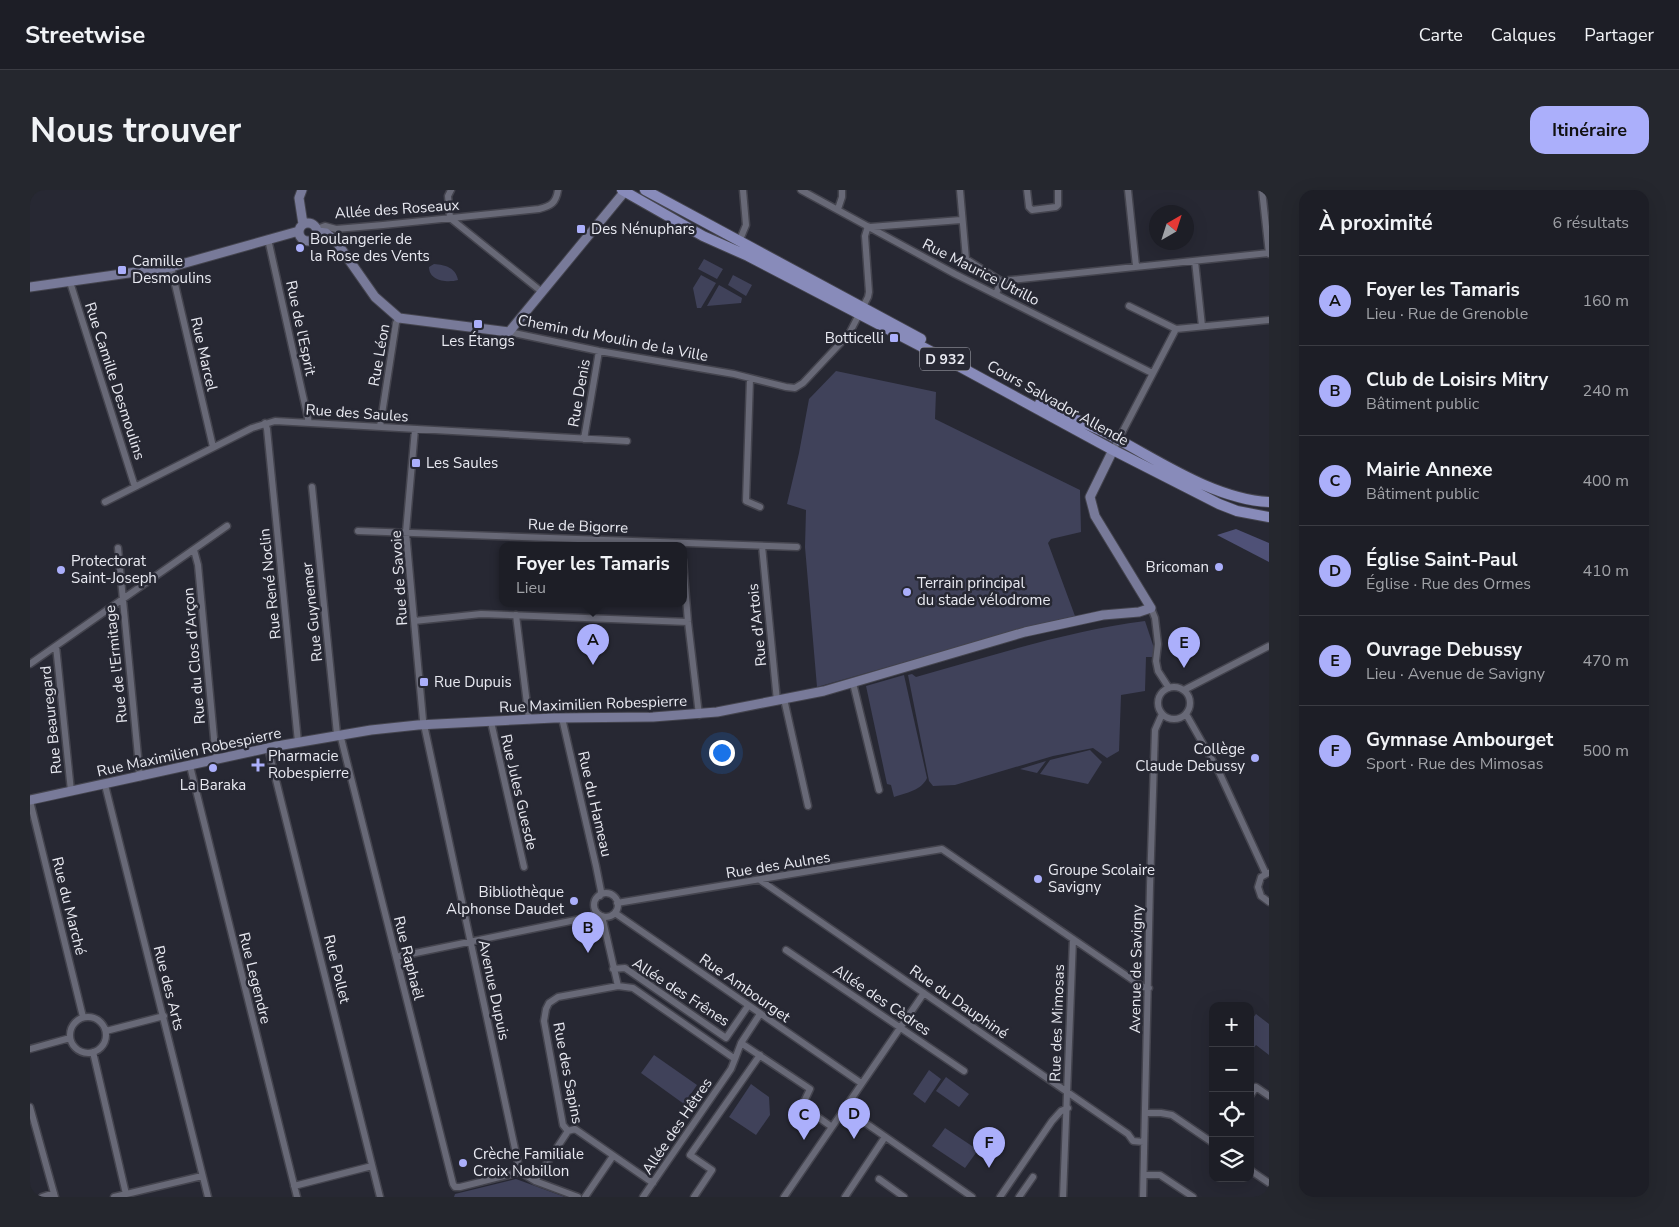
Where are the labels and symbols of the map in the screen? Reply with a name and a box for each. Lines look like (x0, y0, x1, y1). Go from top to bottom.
street label: Allée des Roseaux (334, 195, 460, 223)
north arrow (1149, 205, 1194, 250)
place label: Des Nénuphars (591, 219, 695, 239)
marker: Des Nénuphars (575, 223, 587, 235)
place label: Boulangerie de la Rose des Vents (310, 229, 430, 266)
street label: Rue Maurice Utrillo (919, 234, 1043, 310)
marker: Boulangerie de la Rose des Vents (294, 242, 306, 254)
place label: Camille Desmoulins (132, 251, 212, 288)
marker: Camille Desmoulins (116, 264, 128, 276)
street label: Rue de l'Esprit (281, 279, 321, 378)
street label: Rue Camille Desmoulins (80, 300, 150, 462)
street label: Chemin du Moulin de la Ville (516, 310, 710, 366)
street label: Rue Marcel (186, 315, 222, 394)
marker: Les Étangs (472, 318, 484, 330)
street label: Rue Léon (364, 322, 394, 388)
place label: Botticelli (825, 328, 884, 348)
place label: Les Étangs (441, 331, 515, 351)
marker: Botticelli (888, 332, 900, 344)
road number: D 932 (920, 347, 970, 370)
street label: Cours Salvador Allende (984, 356, 1132, 450)
street label: Rue Denis (563, 357, 595, 429)
street label: Rue des Saules (305, 399, 409, 427)
place label: Les Saules (426, 453, 498, 473)
marker: Les Saules (410, 457, 422, 469)
street label: Rue de Bigorre (528, 514, 628, 538)
street label: Rue René Noclin (254, 528, 286, 640)
street label: Rue de Savoie (386, 530, 412, 626)
place label: Protectorat Saint-Joseph (71, 551, 157, 588)
place label: Bricoman (1146, 557, 1209, 577)
street label: Rue Guynemer (297, 561, 327, 663)
marker: Bricoman (1213, 561, 1225, 573)
marker: Protectorat Saint-Joseph (55, 564, 67, 576)
place label: Terrain principal du stade vélodrome (917, 573, 1050, 610)
street label: Rue d'Artois (743, 583, 771, 667)
marker: Terrain principal du stade vélodrome (901, 586, 913, 598)
street label: Rue du Clos d'Arçon (178, 587, 210, 725)
street label: Rue de l'Ermitage (100, 604, 132, 724)
pin: A (577, 624, 609, 665)
pin: E (1168, 627, 1200, 668)
street label: Rue Beauregard (35, 665, 67, 775)
place label: Rue Dupuis (434, 672, 512, 692)
marker: Rue Dupuis (418, 676, 430, 688)
street label: Rue Maximilien Robespierre (499, 691, 687, 717)
street label: Rue Maximilien Robespierre (95, 723, 283, 781)
street label: Rue Jules Guesde (496, 732, 542, 852)
place label: Collège Claude Debussy (1135, 739, 1245, 776)
your location (709, 740, 735, 766)
place label: Pharmacie Robespierre (268, 746, 349, 783)
street label: Rue du Hameau (573, 749, 617, 859)
marker: Collège Claude Debussy (1249, 752, 1261, 764)
marker: Pharmacie Robespierre (252, 759, 264, 771)
marker: La Baraka (207, 762, 219, 774)
place label: La Baraka (180, 775, 246, 795)
street label: Rue des Aulnes (724, 847, 832, 883)
street label: Rue du Marché (47, 855, 91, 957)
place label: Groupe Scolaire Savigny (1048, 860, 1155, 897)
marker: Groupe Scolaire Savigny (1032, 873, 1044, 885)
place label: Bibliothèque Alphonse Daudet (446, 882, 565, 919)
marker: Bibliothèque Alphonse Daudet (568, 895, 580, 907)
street label: Avenue de Savigny (1125, 904, 1147, 1034)
pin: B (572, 912, 604, 953)
street label: Rue Raphaël (389, 914, 429, 1003)
street label: Rue Legendre (234, 930, 276, 1026)
street label: Rue Pollet (319, 933, 355, 1006)
street label: Avenue Dupuis (474, 938, 514, 1042)
street label: Rue des Arts (149, 943, 189, 1033)
street label: Rue Ambourget (695, 949, 795, 1027)
street label: Allée des Frênes (628, 953, 734, 1031)
street label: Allée des Cèdres (829, 960, 935, 1040)
street label: Rue du Dauphiné (906, 961, 1012, 1043)
street label: Rue des Mimosas (1045, 964, 1069, 1082)
street label: Rue des Sapins (548, 1020, 588, 1126)
street label: Allée des Hêtres (637, 1074, 717, 1178)
pin: D (838, 1098, 870, 1139)
pin: C (788, 1099, 820, 1140)
pin: F (973, 1127, 1005, 1168)
place label: Crèche Familiale Croix Nobillon (473, 1144, 584, 1181)
marker: Crèche Familiale Croix Nobillon (457, 1157, 469, 1169)

